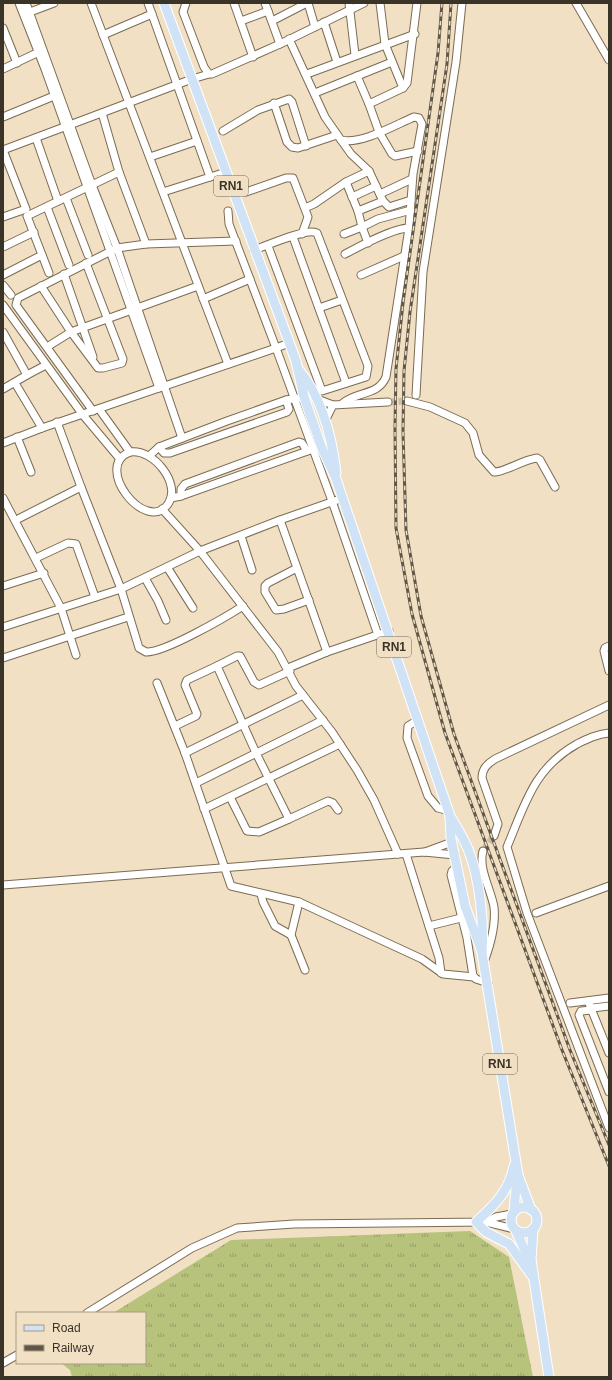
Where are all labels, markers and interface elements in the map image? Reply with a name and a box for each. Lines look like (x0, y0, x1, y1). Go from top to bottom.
road number: RN1 (214, 176, 248, 196)
road number: RN1 (377, 637, 411, 657)
road number: RN1 (483, 1054, 517, 1074)
legend (16, 1312, 146, 1364)
text: Road (52, 1321, 81, 1335)
text: Railway (52, 1341, 94, 1355)

